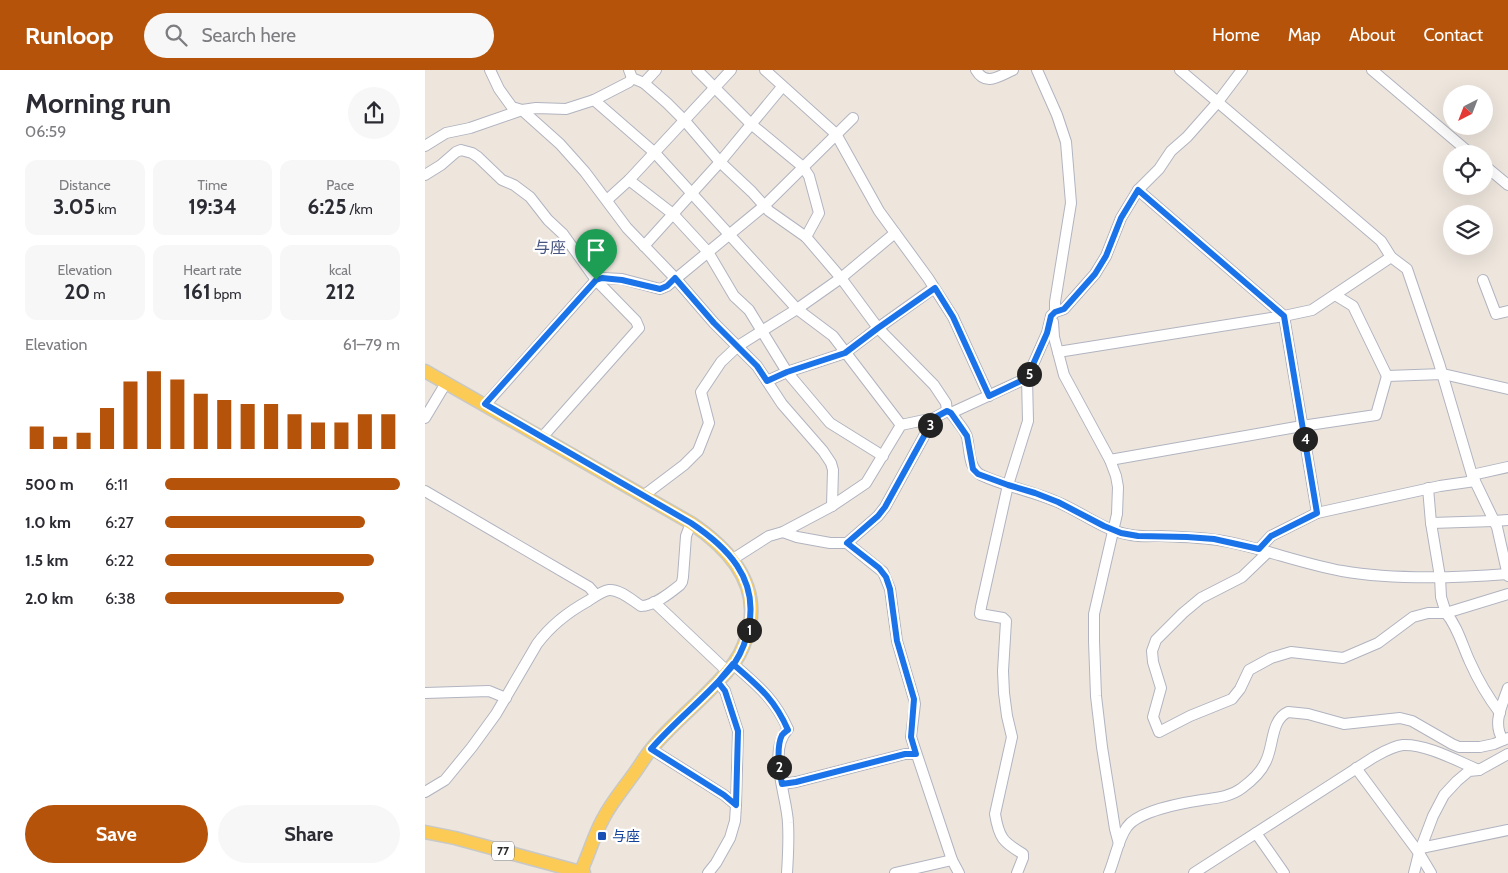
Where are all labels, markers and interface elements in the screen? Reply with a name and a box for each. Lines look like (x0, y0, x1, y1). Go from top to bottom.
search box (144, 13, 494, 58)
text: Runloop (25, 21, 114, 50)
icon: search (162, 21, 190, 49)
text: Search here (202, 24, 296, 47)
text: Home (1212, 24, 1260, 46)
text: Map (1288, 24, 1321, 46)
text: About (1349, 24, 1395, 46)
text: Contact (1423, 24, 1483, 46)
north arrow (1443, 85, 1493, 135)
map controls (1443, 85, 1493, 255)
text: Morning run (25, 86, 171, 120)
button: share (348, 87, 400, 139)
text: 06:59 (25, 122, 66, 141)
button: locate (1443, 145, 1493, 195)
text: Distance (59, 176, 111, 194)
text: Time (198, 176, 227, 194)
text: Pace (326, 176, 354, 194)
text: 3.05 (53, 194, 95, 219)
text: 19:34 (188, 194, 237, 219)
text: 6:25 (308, 194, 346, 219)
text: km (95, 200, 117, 218)
text: /km (346, 200, 373, 218)
button: layers (1443, 205, 1493, 255)
pin (575, 229, 617, 280)
icon: arrive (582, 236, 610, 264)
district label: 与座 (534, 238, 566, 257)
text: Elevation (57, 261, 112, 279)
text: Heart rate (183, 261, 242, 279)
text: kcal (329, 261, 351, 279)
text: 20 (64, 279, 90, 304)
text: 161 (183, 279, 211, 304)
text: 212 (325, 279, 355, 304)
text: m (90, 285, 106, 303)
text: bpm (211, 285, 242, 303)
text: Elevation (25, 335, 88, 354)
text: 61–79 m (343, 335, 400, 354)
pin: 5 (1017, 362, 1041, 386)
text: 5 (1026, 365, 1033, 383)
pin: 3 (917, 412, 943, 438)
text: 3 (927, 416, 934, 434)
pin: 4 (1293, 426, 1317, 452)
text: 4 (1301, 430, 1310, 448)
text: 500 m (25, 475, 74, 494)
text: 6:11 (105, 475, 128, 494)
text: 1.0 km (25, 513, 71, 532)
text: 6:27 (105, 513, 134, 532)
text: 1.5 km (25, 551, 68, 570)
text: 6:22 (105, 551, 134, 570)
text: 2.0 km (25, 589, 73, 608)
text: 6:38 (105, 589, 136, 608)
pin: 1 (737, 618, 761, 642)
text: 1 (747, 621, 752, 639)
pin: 2 (767, 754, 791, 780)
text: 2 (776, 758, 783, 776)
button: Save (25, 805, 208, 863)
button: Share (218, 805, 400, 863)
place label: 与座 (612, 827, 640, 845)
marker: 与座 (596, 830, 608, 842)
road number: 77 (492, 841, 514, 860)

